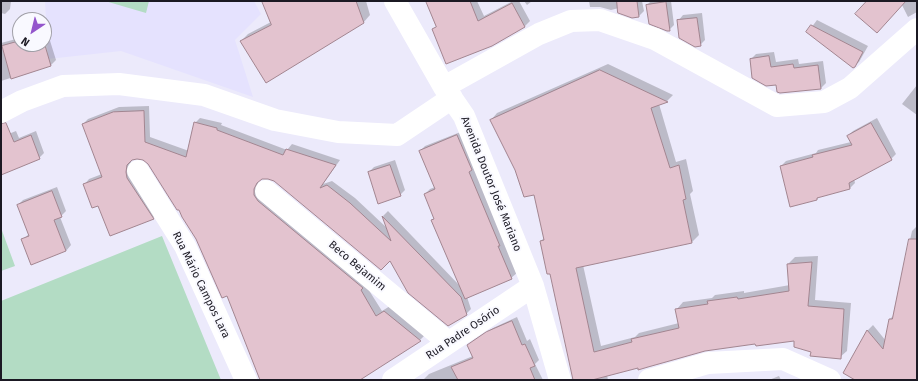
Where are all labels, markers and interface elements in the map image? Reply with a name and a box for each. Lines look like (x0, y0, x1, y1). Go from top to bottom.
north arrow (12, 12, 52, 52)
text: N (19, 34, 32, 49)
street label: Avenida Doutor José Mariano (458, 115, 524, 253)
street label: Rua Mário Campos Lara (169, 230, 233, 340)
street label: Beco Bejamim (326, 238, 388, 294)
street label: Rua Padre Osório (424, 303, 502, 363)

